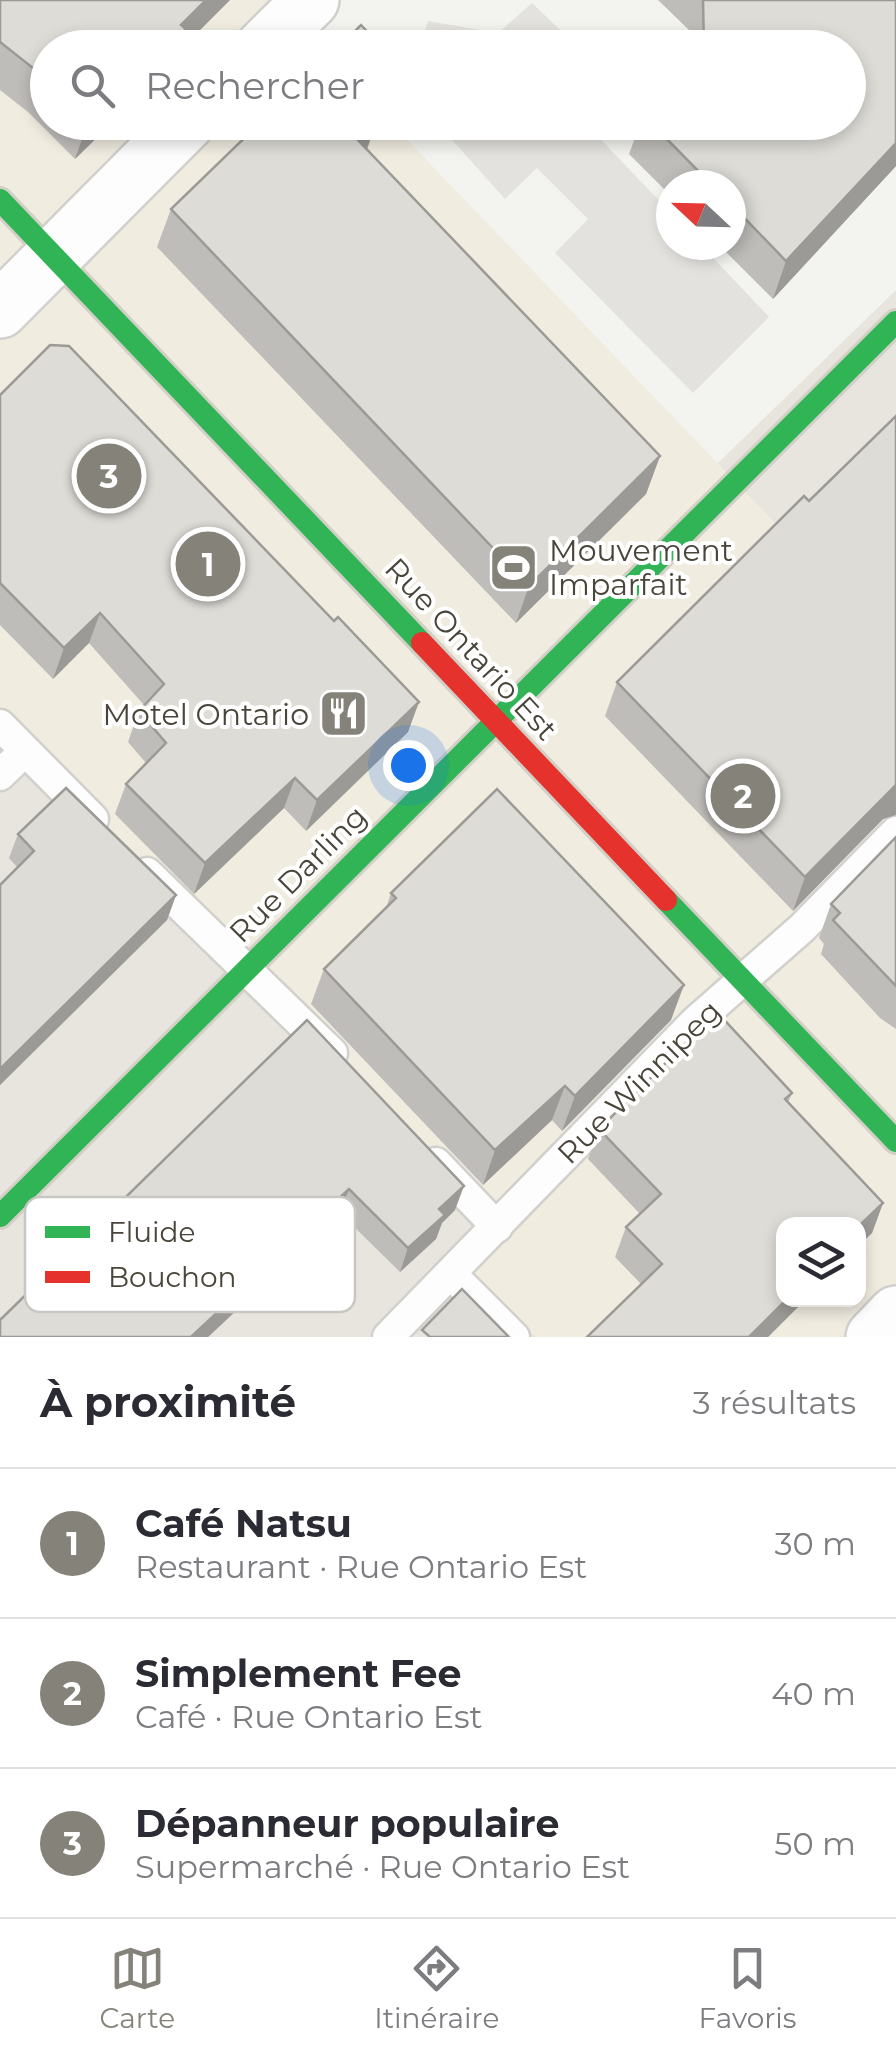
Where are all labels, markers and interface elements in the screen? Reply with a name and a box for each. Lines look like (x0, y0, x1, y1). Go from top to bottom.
search box (30, 30, 866, 140)
icon: search (65, 58, 120, 113)
text: Rechercher (145, 62, 365, 109)
north arrow (656, 170, 746, 260)
pin: 3 (76, 438, 142, 514)
pin: 1 (176, 526, 240, 602)
place label: Mouvement Imparfait (549, 532, 733, 603)
sports icon: Mouvement Imparfait (488, 541, 540, 593)
street label: Rue Ontario Est (377, 550, 565, 748)
restaurant icon: Motel Ontario (318, 688, 370, 740)
place label: Motel Ontario (102, 696, 309, 733)
your location (383, 740, 434, 791)
pin: 2 (710, 758, 776, 834)
street label: Rue Darling (222, 798, 374, 950)
street label: Rue Winnipeg (549, 992, 729, 1172)
legend (25, 1197, 355, 1312)
text: Fluide (108, 1215, 196, 1249)
map controls (776, 1217, 866, 1307)
button: layers (776, 1217, 866, 1307)
text: Bouchon (108, 1260, 236, 1294)
text: À proximité (40, 1376, 296, 1428)
text: 3 résultats (693, 1383, 856, 1422)
text: Café Natsu (135, 1500, 352, 1547)
text: 1 (66, 1524, 79, 1563)
text: 30 m (774, 1524, 856, 1563)
text: Restaurant · Rue Ontario Est (135, 1547, 587, 1586)
text: Simplement Fee (135, 1650, 461, 1697)
text: 2 (63, 1674, 82, 1713)
text: 40 m (771, 1674, 856, 1713)
text: Café · Rue Ontario Est (135, 1697, 483, 1736)
text: Dépanneur populaire (135, 1800, 559, 1847)
text: 3 (63, 1824, 82, 1863)
text: 50 m (774, 1824, 856, 1863)
text: Supermarché · Rue Ontario Est (135, 1847, 630, 1886)
tab: Carte (100, 1941, 175, 2035)
tab: Itinéraire (374, 1941, 499, 2035)
tab: Favoris (699, 1941, 796, 2035)

